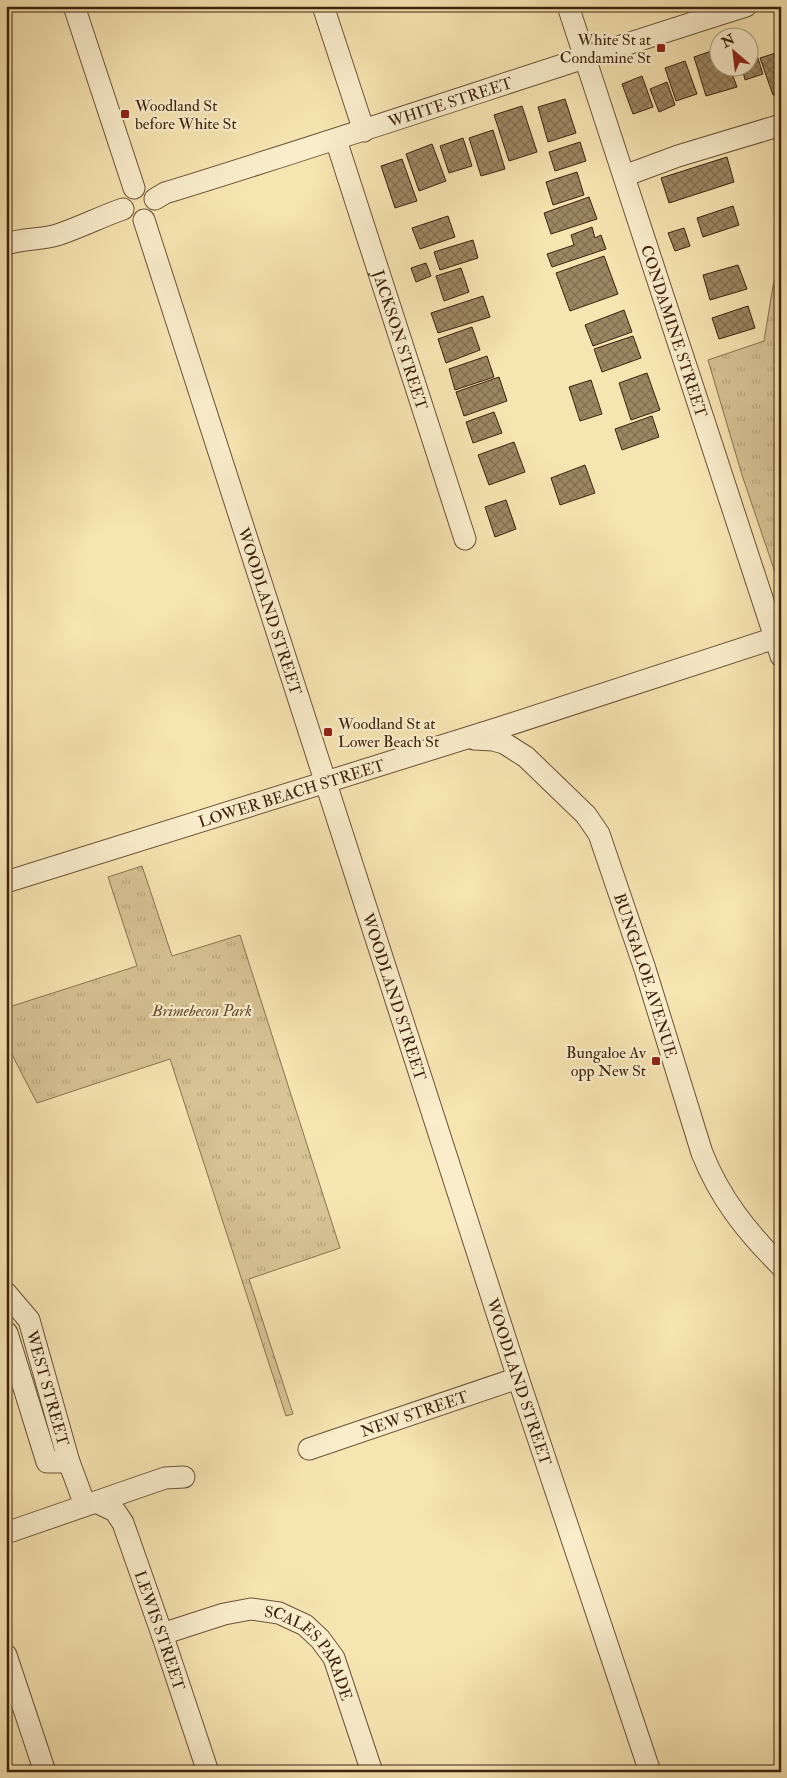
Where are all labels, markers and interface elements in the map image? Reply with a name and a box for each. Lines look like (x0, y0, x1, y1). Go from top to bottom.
north arrow (710, 28, 760, 78)
place label: White St at Condamine St (560, 30, 651, 68)
text: N (718, 30, 738, 52)
marker: White St at Condamine St (655, 42, 667, 54)
street label: WHITE STREET (385, 73, 515, 133)
place label: Woodland St before White St (134, 96, 237, 134)
marker: Woodland St before White St (119, 108, 131, 120)
street label: CONDAMINE STREET (636, 243, 711, 420)
street label: JACKSON STREET (366, 267, 432, 413)
street label: WOODLAND STREET (233, 524, 306, 698)
place label: Woodland St at Lower Beach St (337, 714, 439, 752)
marker: Woodland St at Lower Beach St (322, 726, 334, 738)
street label: LOWER BEACH STREET (196, 755, 387, 832)
street label: BUNGALOE AVENUE (609, 891, 681, 1061)
street label: WOODLAND STREET (357, 910, 430, 1083)
park label: Brimebecon Park (151, 1001, 252, 1021)
place label: Bungaloe Av opp New St (566, 1043, 647, 1082)
marker: Bungaloe Av opp New St (650, 1055, 662, 1067)
street label: WOODLAND STREET (482, 1295, 556, 1468)
street label: WEST STREET (21, 1327, 73, 1448)
street label: NEW STREET (358, 1387, 471, 1442)
street label: LEWIS STREET (129, 1568, 189, 1693)
street label: SCALES PARADE (263, 1602, 356, 1703)

